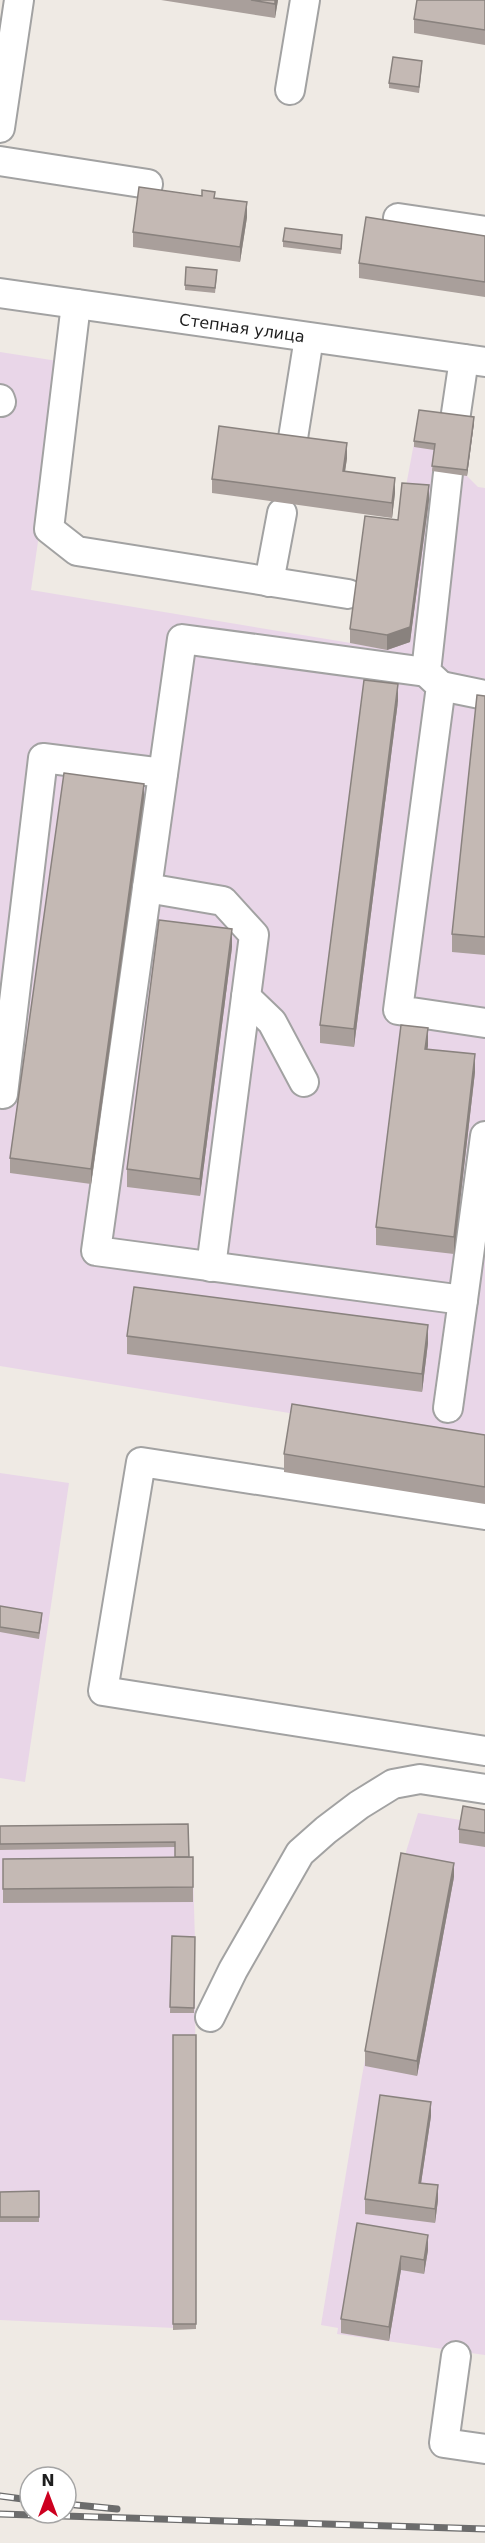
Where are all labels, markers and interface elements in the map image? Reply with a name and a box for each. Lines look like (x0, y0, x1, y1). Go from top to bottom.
street label: Степная улица (178, 310, 306, 346)
north arrow (18, 2465, 78, 2525)
text: N (41, 2471, 55, 2490)

